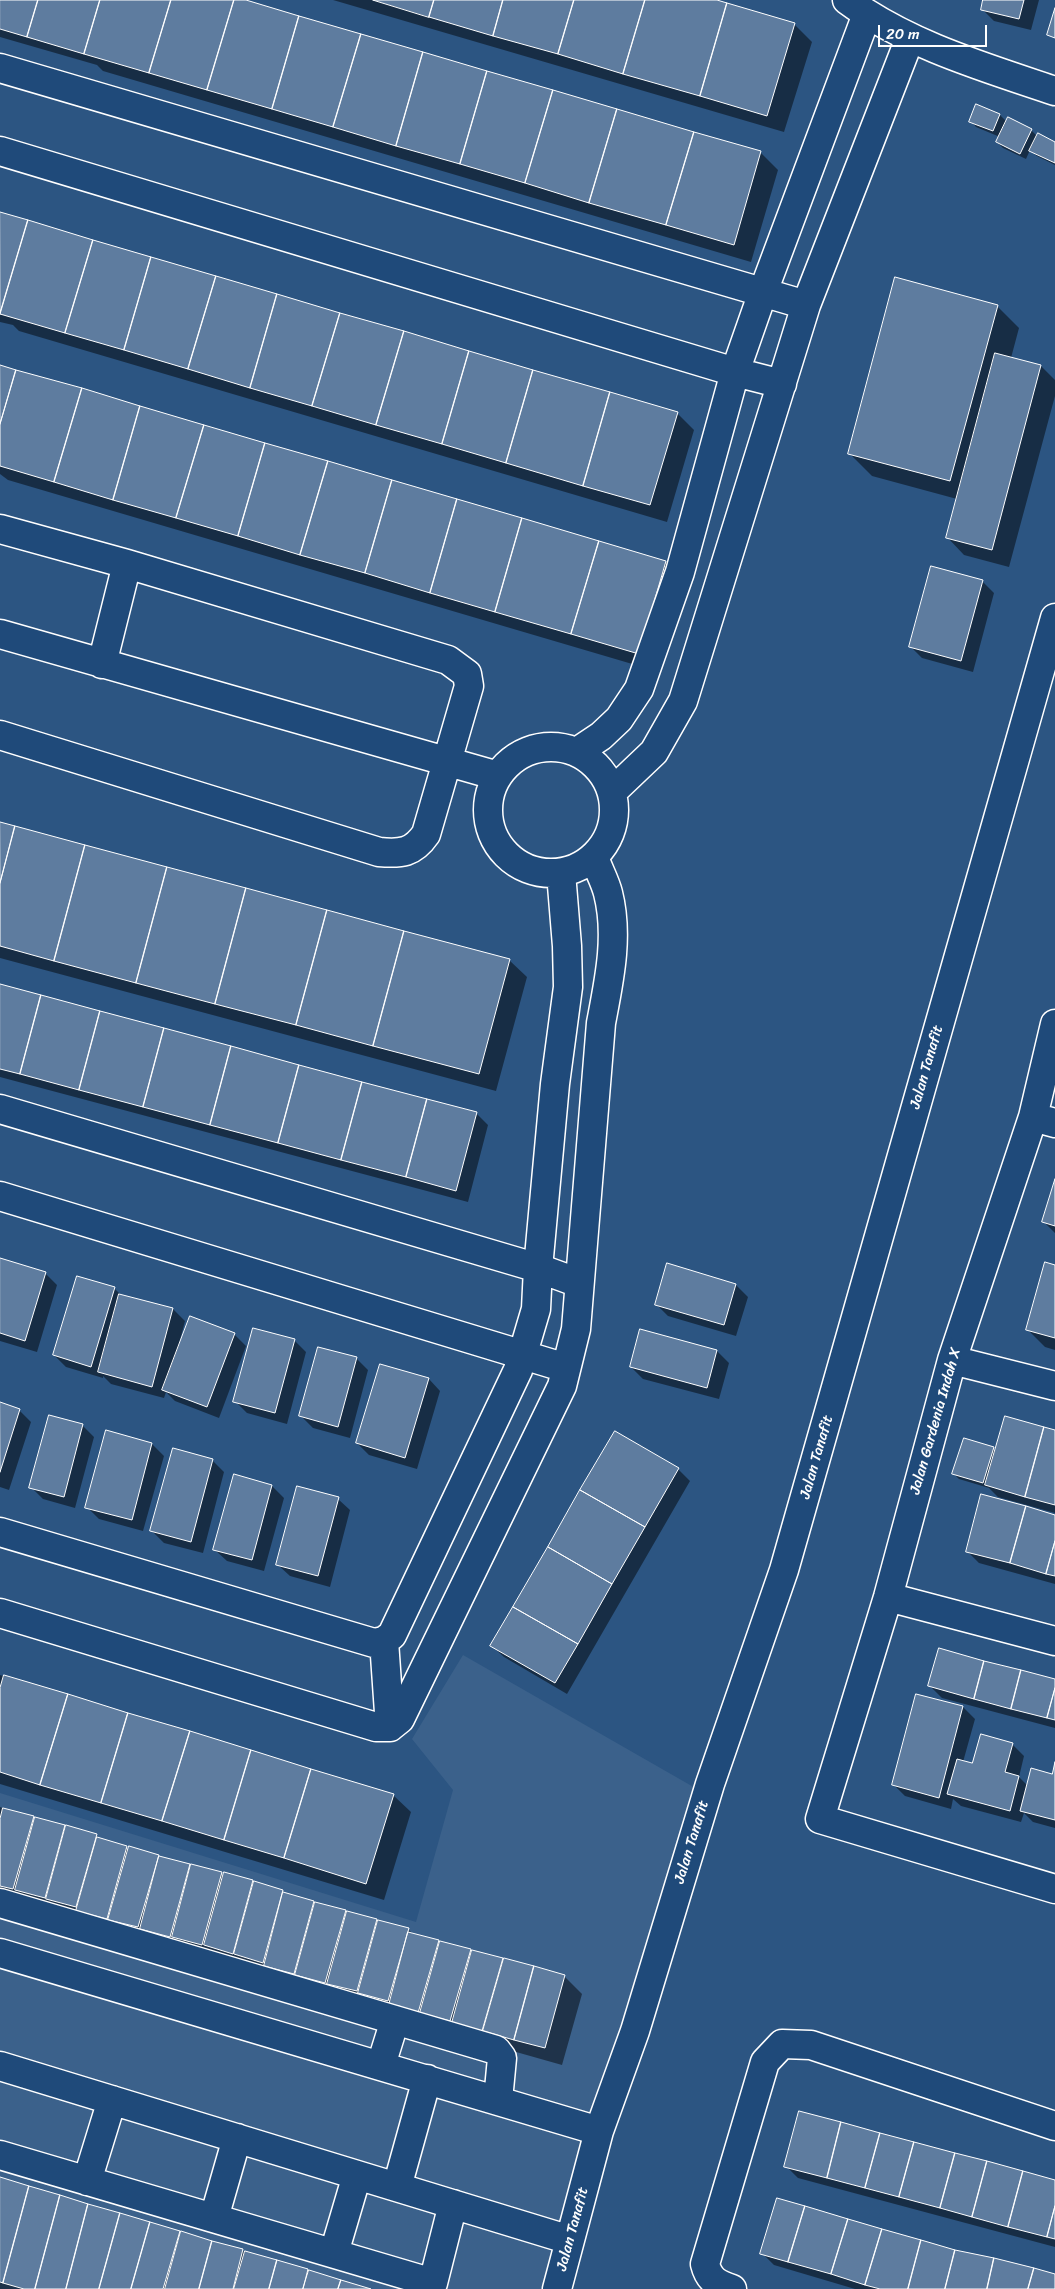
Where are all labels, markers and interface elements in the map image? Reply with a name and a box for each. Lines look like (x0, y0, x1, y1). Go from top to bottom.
scale bar (880, 15, 989, 47)
text: 20 m (886, 21, 920, 47)
street label: Jalan Tanafit (906, 1023, 948, 1111)
street label: Jalan Gardenia Indah X (906, 1346, 966, 1496)
street label: Jalan Tanafit (796, 1413, 838, 1501)
street label: Jalan Tanafit (671, 1798, 713, 1886)
street label: Jalan Tanafit (553, 2185, 593, 2273)

